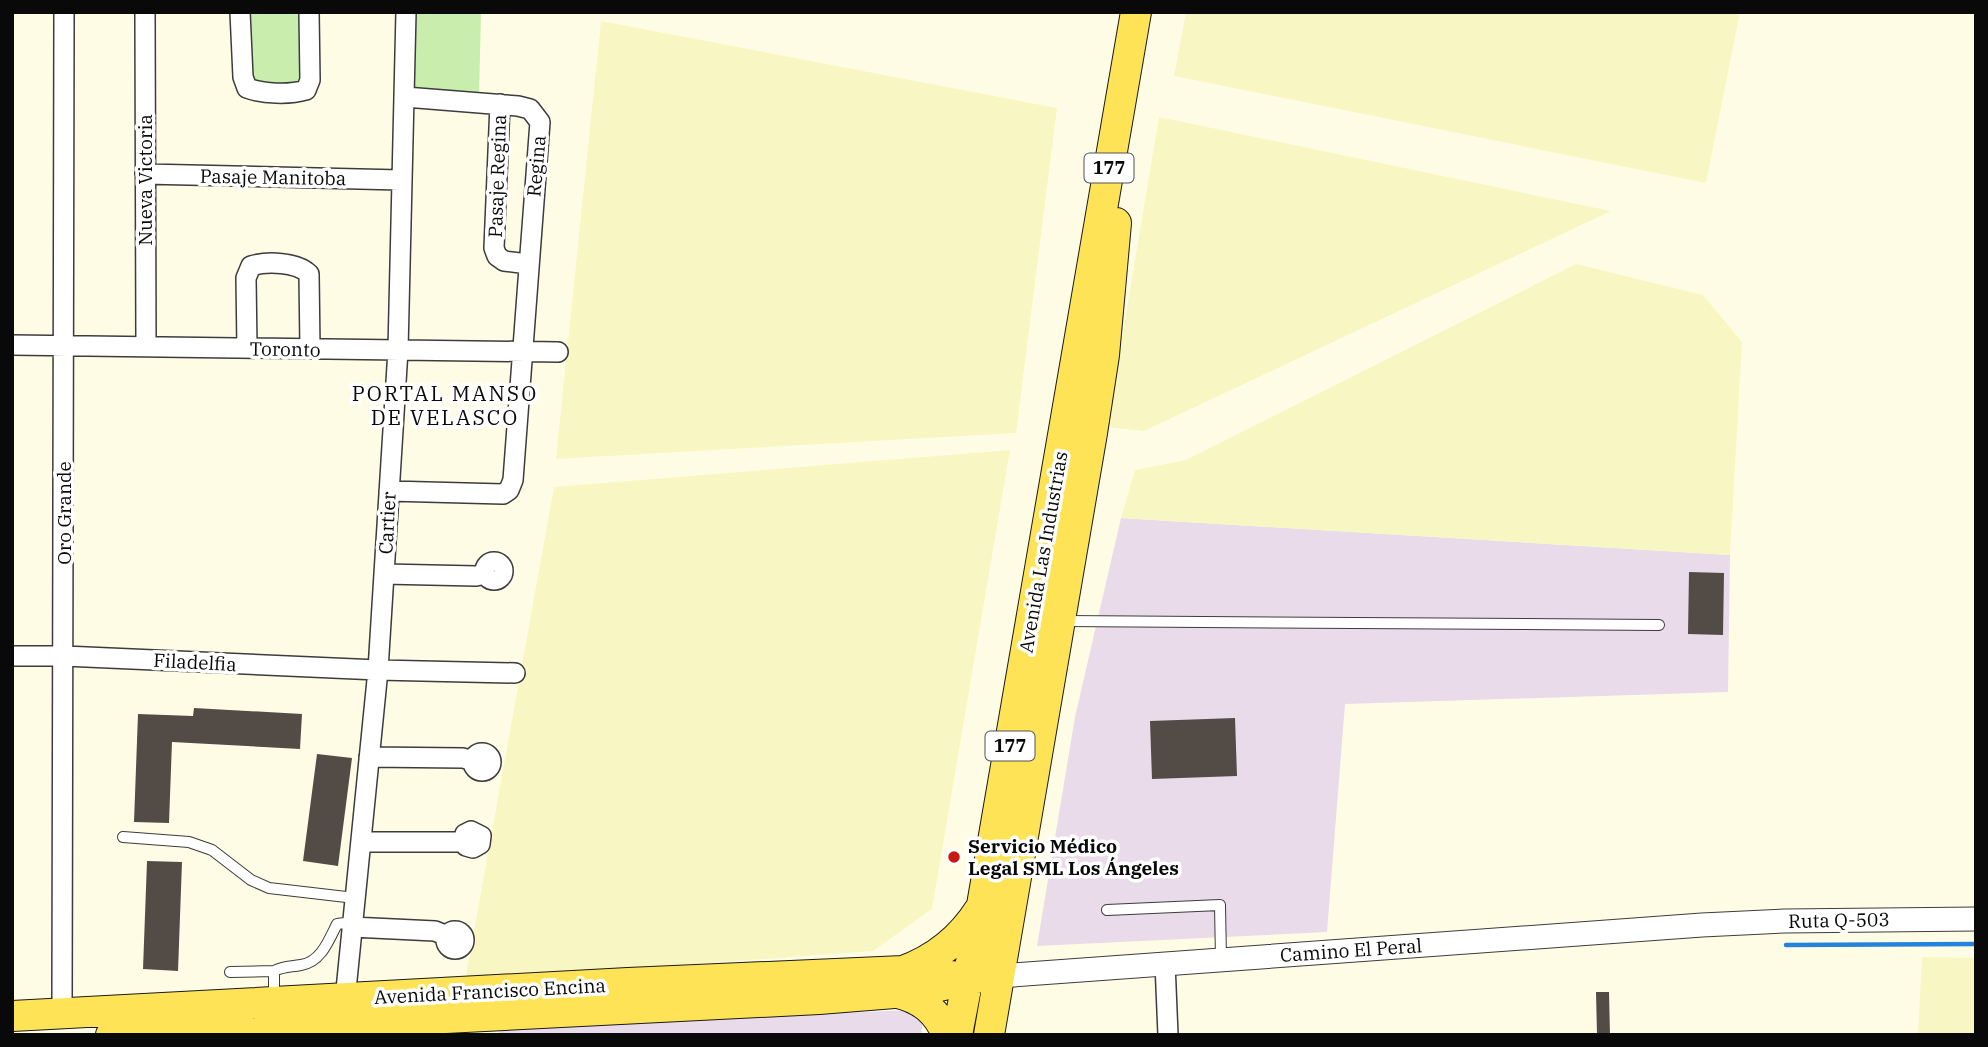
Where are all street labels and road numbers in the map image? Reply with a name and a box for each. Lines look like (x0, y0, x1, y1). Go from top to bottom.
street label: Nueva Victoria (133, 114, 157, 246)
street label: Pasaje Regina (483, 114, 511, 238)
street label: Regina (521, 134, 551, 198)
road number: 177 (1084, 154, 1134, 182)
street label: Pasaje Manitoba (200, 164, 346, 190)
street label: Toronto (249, 336, 321, 362)
street label: Avenida Las Industrias (1013, 449, 1073, 655)
street label: Oro Grande (52, 461, 76, 565)
street label: Cartier (373, 491, 401, 555)
street label: Filadelfia (153, 648, 237, 676)
road number: 177 (986, 732, 1034, 760)
street label: Ruta Q-503 (1788, 907, 1890, 933)
street label: Camino El Peral (1279, 933, 1423, 967)
street label: Avenida Francisco Encina (374, 973, 606, 1009)

